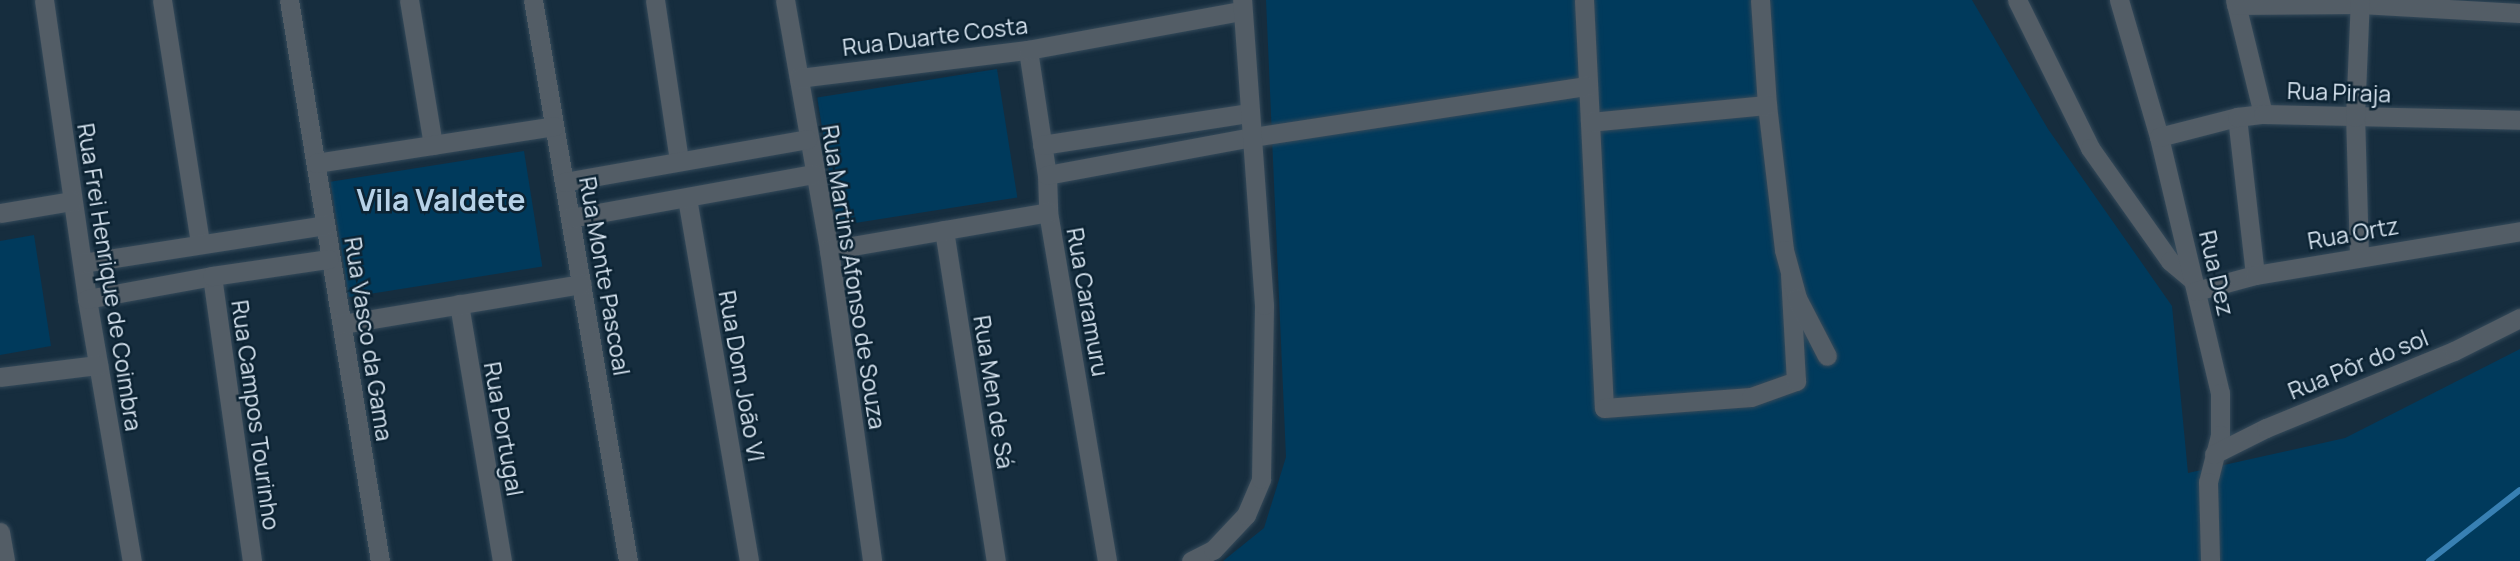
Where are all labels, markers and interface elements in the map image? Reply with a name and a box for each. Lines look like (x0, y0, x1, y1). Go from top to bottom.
street label: Rua Duarte Costa (841, 11, 1029, 61)
street label: Rua Piraja (2287, 76, 2391, 108)
street label: Rua Frei Henrique de Coimbra (72, 121, 148, 433)
street label: Rua Martins Afonso de Souza (816, 123, 892, 431)
street label: Rua Monte Pascoal (574, 174, 636, 378)
district label: Vila Valdete (356, 182, 526, 218)
street label: Rua Ortz (2305, 211, 2401, 255)
street label: Rua Caramuru (1061, 225, 1115, 379)
street label: Rua Dez (2194, 228, 2240, 318)
street label: Rua Vasco da Gama (339, 235, 399, 443)
street label: Rua Dom João VI (713, 288, 771, 464)
street label: Rua Campos Tourinho (226, 298, 286, 532)
street label: Rua Men de Sá (968, 313, 1020, 471)
street label: Rua Pôr do sol (2284, 323, 2432, 405)
street label: Rua Portugal (479, 360, 529, 498)

